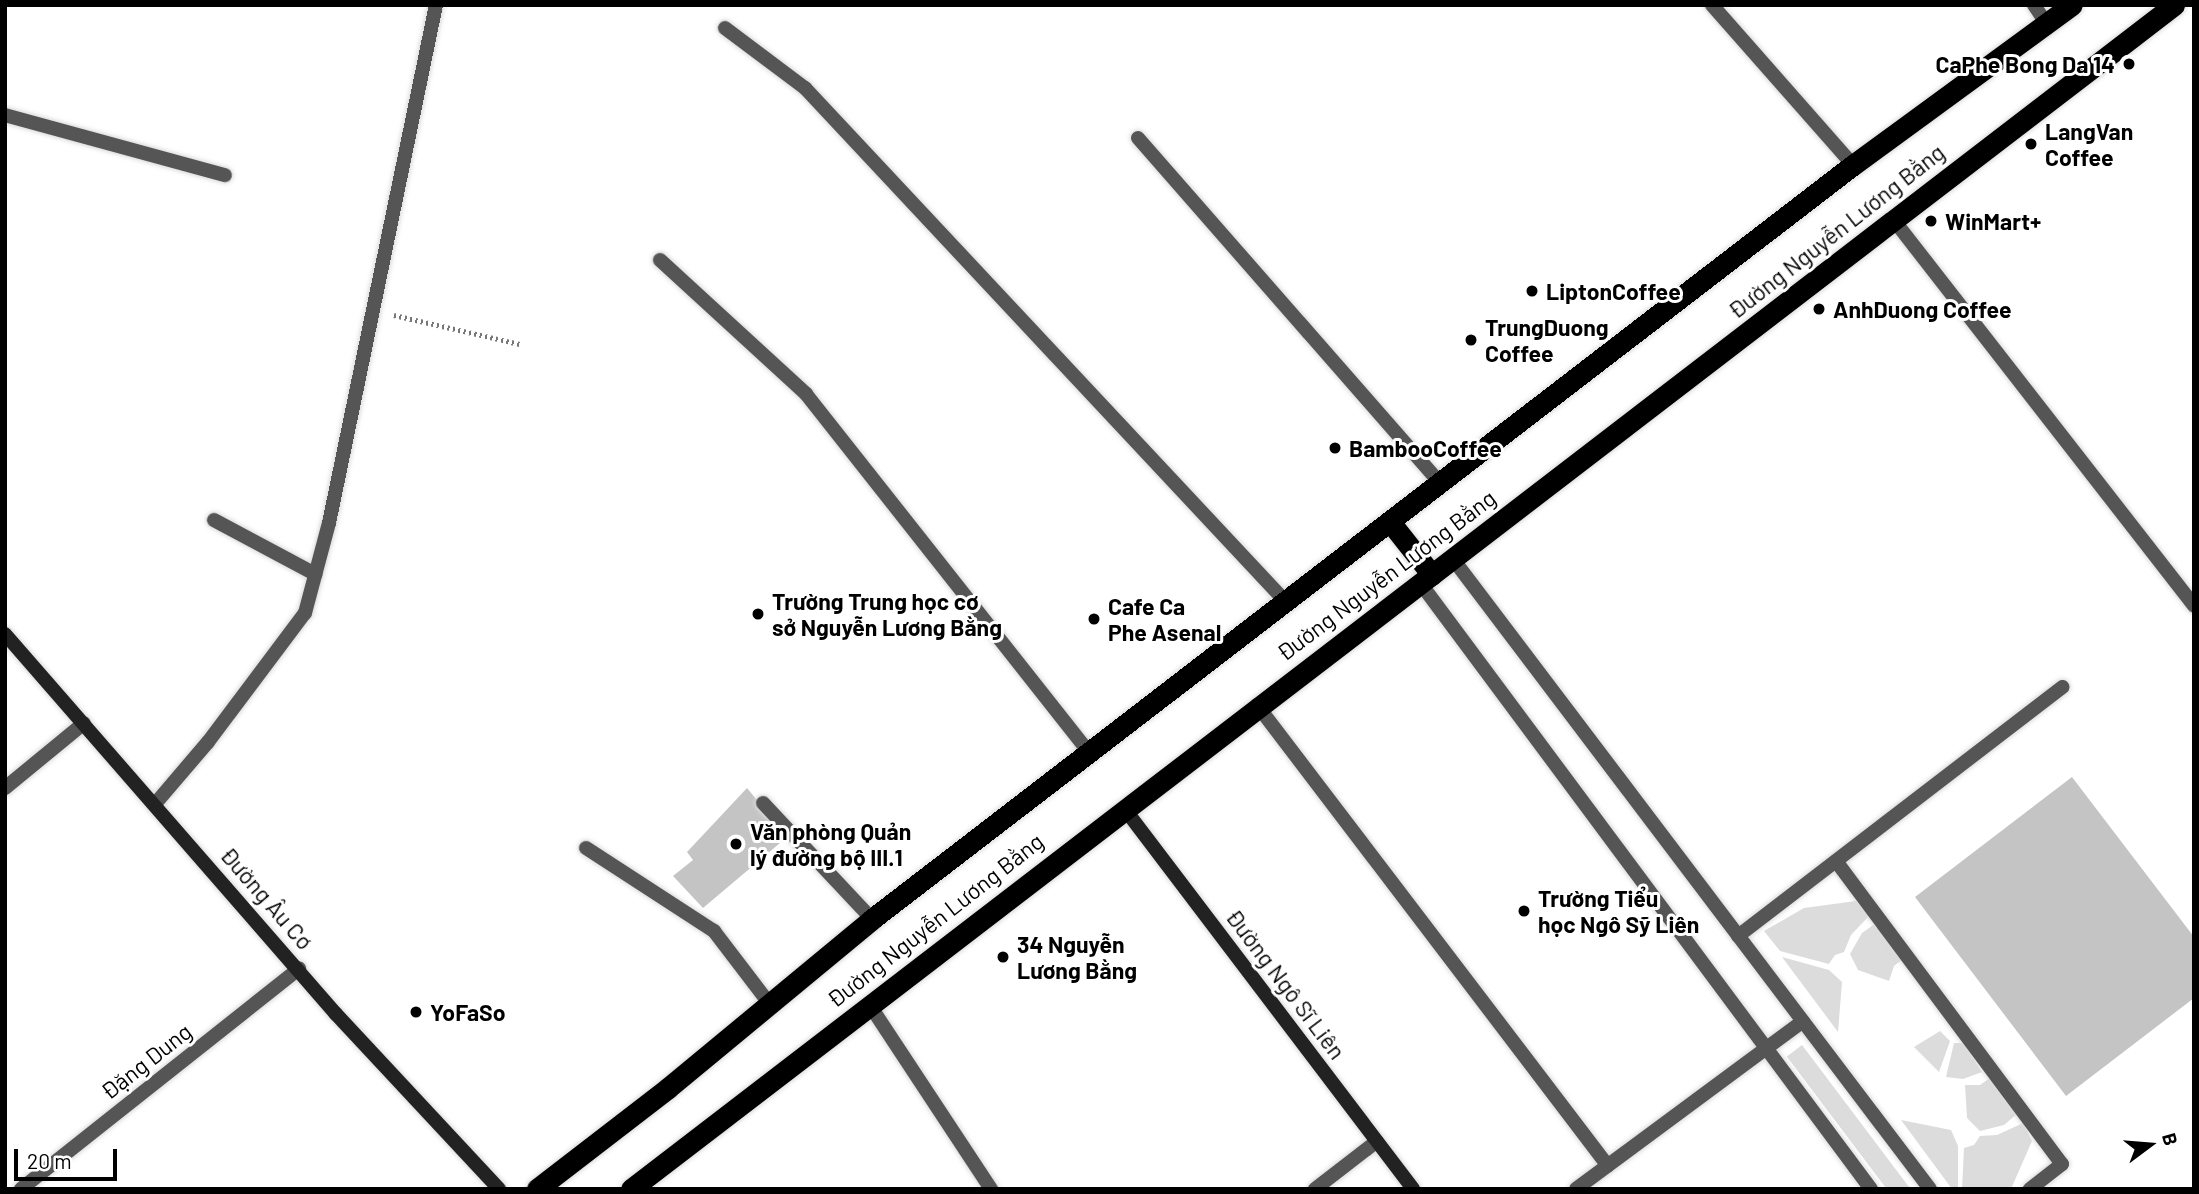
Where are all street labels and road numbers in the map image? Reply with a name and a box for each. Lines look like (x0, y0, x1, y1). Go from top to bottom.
street label: Đường Nguyễn Lương Bằng (1722, 138, 1950, 324)
street label: Đường Nguyễn Lương Bằng (1271, 484, 1501, 666)
street label: Đường Nguyễn Lương Bằng (821, 827, 1049, 1013)
street label: Đường Âu Cơ (215, 841, 319, 955)
street label: Đường Ngô Sĩ Liên (1221, 904, 1351, 1064)
street label: Đặng Dung (95, 1017, 197, 1105)

